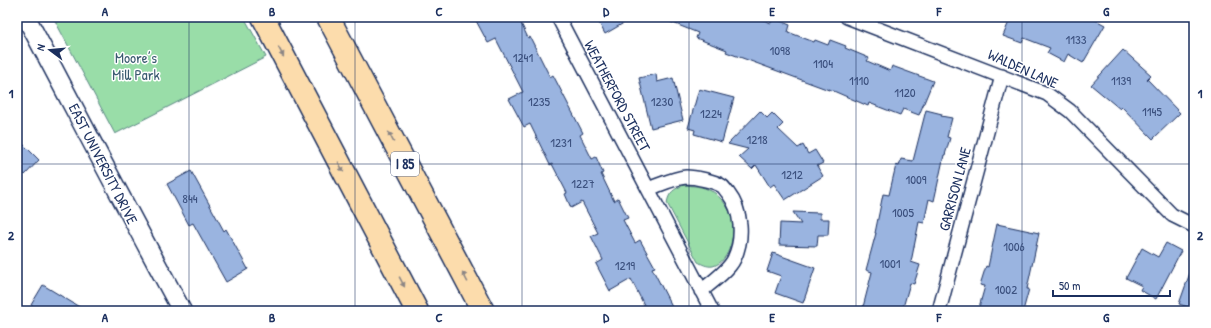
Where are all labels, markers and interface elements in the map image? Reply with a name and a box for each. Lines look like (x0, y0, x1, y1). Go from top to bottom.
text: A (102, 2, 109, 20)
text: B (269, 2, 276, 20)
text: C (435, 2, 443, 20)
text: D (603, 2, 610, 20)
text: E (769, 2, 775, 20)
text: F (936, 2, 943, 20)
text: G (1103, 2, 1110, 20)
north arrow (30, 30, 70, 70)
house number: 1133 (1065, 30, 1087, 48)
street label: WEATHERFORD STREET (579, 37, 656, 156)
house number: 1098 (770, 41, 791, 59)
text: N (33, 42, 48, 52)
street label: WALDEN LANE (985, 44, 1062, 94)
one-way arrow (278, 46, 284, 57)
park label: Moore’s Mill Park (112, 47, 160, 85)
house number: 1241 (513, 48, 533, 66)
house number: 1104 (813, 54, 833, 72)
house number: 1110 (849, 71, 869, 89)
house number: 1139 (1111, 71, 1131, 89)
house number: 1120 (894, 83, 916, 101)
text: 1 (9, 84, 14, 102)
text: 1 (1198, 84, 1203, 102)
house number: 1235 (528, 92, 551, 110)
house number: 1230 (651, 92, 673, 110)
street label: EAST UNIVERSITY DRIVE (64, 100, 143, 228)
house number: 1145 (1142, 102, 1162, 120)
house number: 1224 (700, 104, 722, 122)
house number: 1218 (746, 130, 768, 148)
one-way arrow (388, 131, 394, 143)
house number: 1231 (550, 133, 572, 151)
street label: GARRISON LANE (933, 144, 976, 233)
road number: I 85 (391, 152, 419, 176)
one-way arrow (338, 161, 345, 172)
house number: 1212 (781, 165, 803, 183)
house number: 1009 (905, 170, 927, 188)
house number: 1227 (571, 174, 595, 192)
house number: 844 (182, 189, 198, 207)
house number: 1005 (892, 203, 914, 221)
text: 2 (8, 226, 15, 244)
text: 2 (1197, 226, 1204, 244)
house number: 1006 (1003, 237, 1025, 255)
house number: 1001 (879, 254, 901, 272)
house number: 1219 (615, 256, 635, 274)
one-way arrow (462, 271, 468, 282)
scale bar (1053, 272, 1170, 298)
one-way arrow (399, 276, 405, 287)
text: 50 m (1059, 277, 1080, 294)
house number: 1002 (995, 280, 1017, 298)
text: A (102, 308, 109, 326)
text: B (269, 308, 276, 326)
text: C (435, 308, 443, 326)
text: D (603, 308, 610, 326)
text: E (769, 308, 775, 326)
text: F (936, 308, 943, 326)
text: G (1103, 308, 1110, 326)

